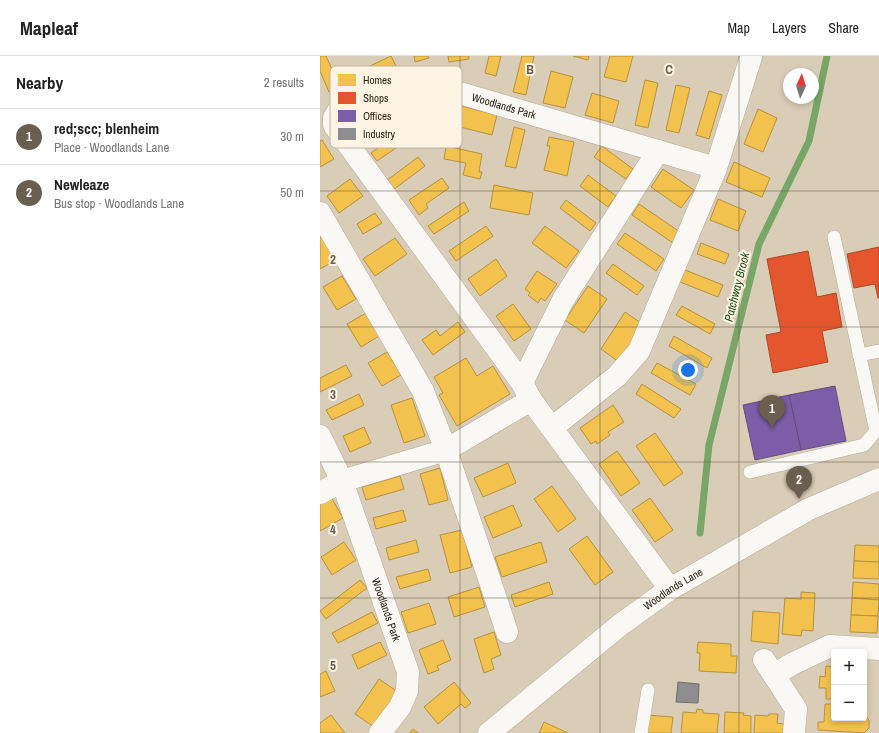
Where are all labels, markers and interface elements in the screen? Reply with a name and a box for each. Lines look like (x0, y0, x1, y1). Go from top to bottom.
text: Mapleaf (20, 15, 78, 41)
text: Map (728, 19, 750, 37)
text: Layers (772, 19, 806, 37)
text: Share (828, 19, 859, 37)
text: B (526, 61, 534, 78)
text: C (665, 61, 673, 78)
legend (330, 66, 462, 148)
north arrow (783, 68, 819, 104)
text: Nearby (16, 71, 63, 94)
text: Homes (363, 73, 392, 87)
text: 2 results (264, 74, 304, 91)
street label: Woodlands Park (470, 90, 538, 122)
text: Shops (363, 91, 389, 105)
text: Offices (363, 109, 392, 123)
text: red;scc; blenheim (54, 118, 159, 139)
text: Industry (363, 127, 396, 141)
text: 1 (26, 128, 32, 145)
text: 30 m (280, 128, 304, 145)
text: Place · Woodlands Lane (54, 139, 169, 156)
text: Newleaze (54, 174, 109, 195)
text: 2 (26, 184, 32, 201)
text: 50 m (280, 184, 304, 201)
text: Bus stop · Woodlands Lane (54, 195, 184, 212)
water label: Patchway Brook (721, 250, 754, 323)
text: 2 (330, 251, 336, 268)
your location (678, 360, 698, 380)
text: 3 (330, 386, 336, 403)
pin: 1 (759, 395, 785, 428)
pin: 2 (786, 466, 812, 499)
text: 4 (330, 521, 336, 538)
street label: Woodlands Lane (641, 565, 705, 613)
street label: Woodlands Park (369, 576, 404, 643)
map controls (831, 649, 867, 721)
button: + (831, 649, 867, 685)
text: 5 (330, 657, 336, 674)
button: − (831, 685, 867, 721)

